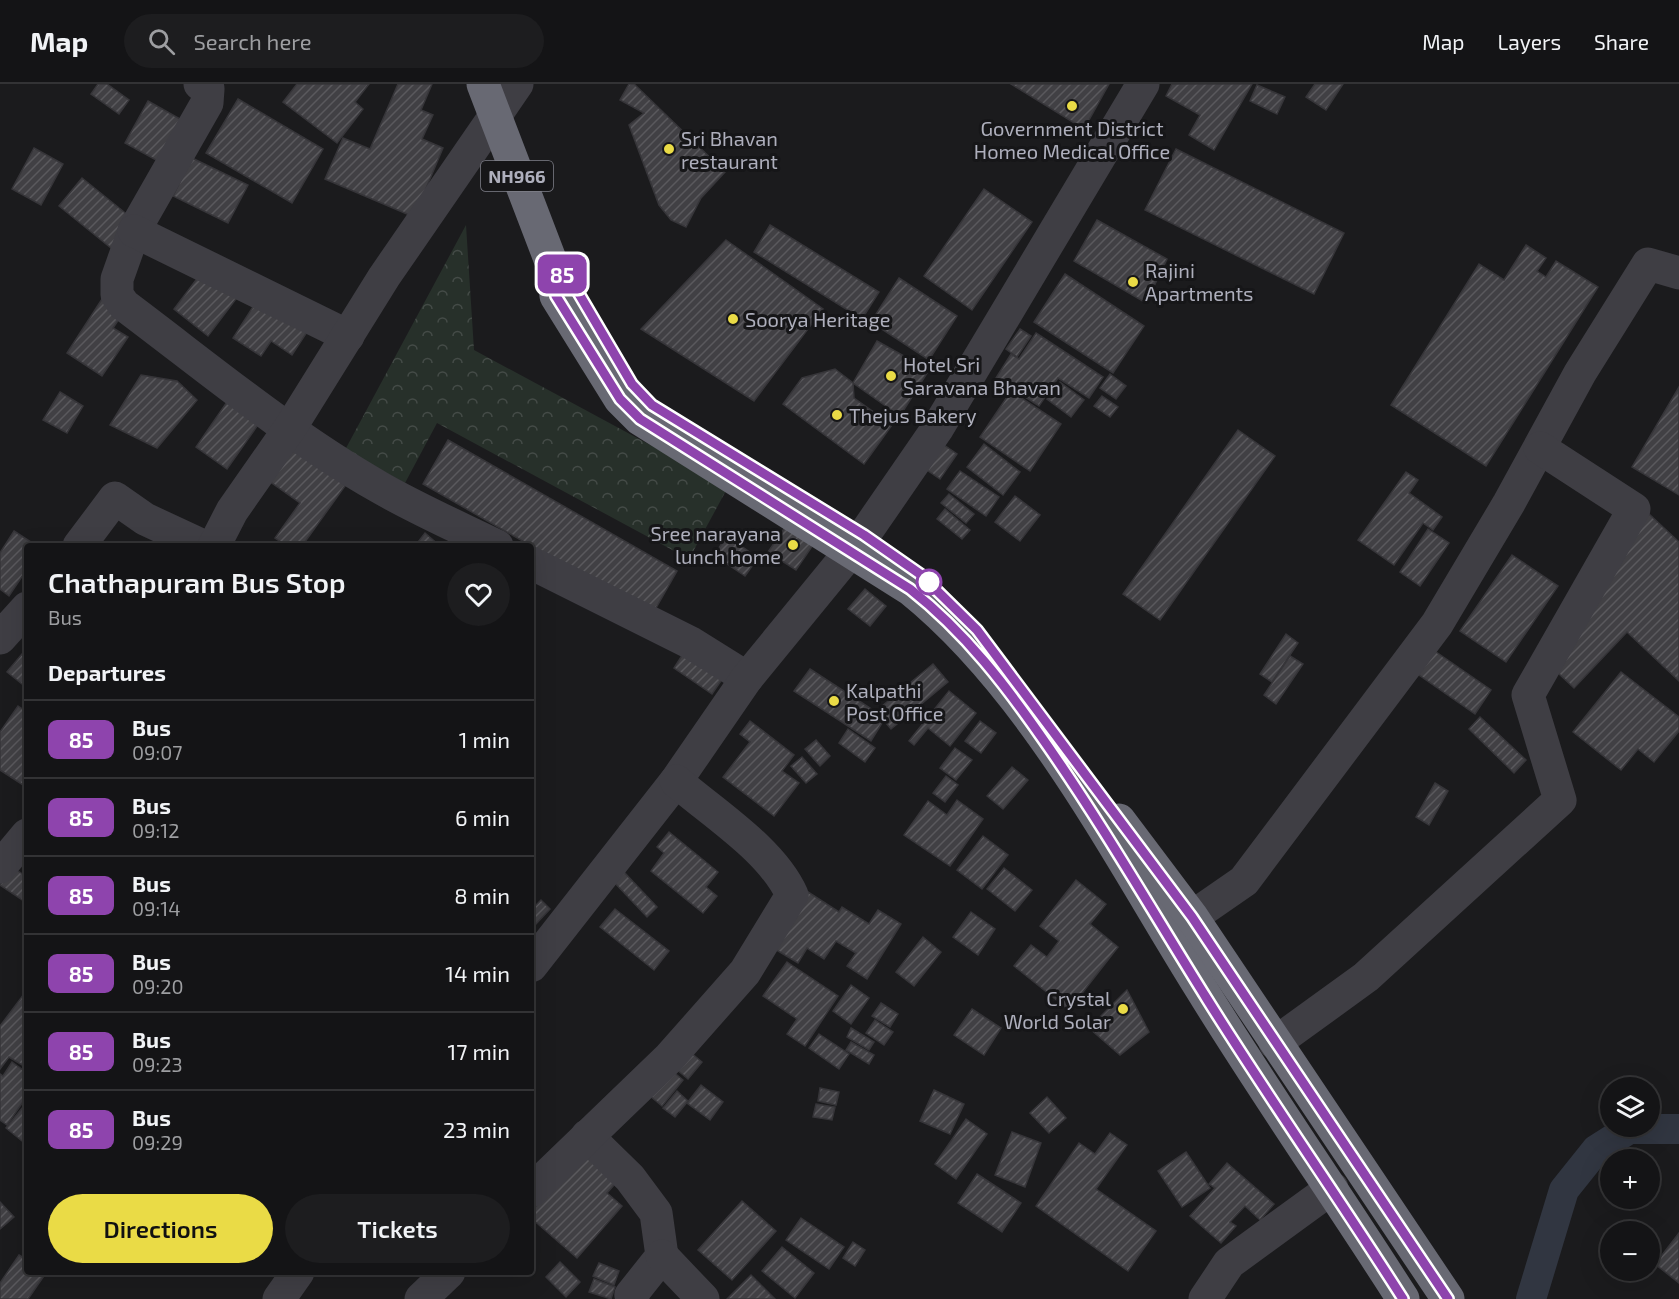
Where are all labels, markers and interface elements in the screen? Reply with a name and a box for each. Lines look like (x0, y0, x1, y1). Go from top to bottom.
search box (124, 14, 544, 68)
text: Map (30, 24, 88, 58)
icon: search (145, 25, 178, 58)
text: Search here (193, 28, 312, 54)
text: Map (1422, 29, 1464, 54)
text: Layers (1497, 29, 1561, 54)
text: Share (1594, 29, 1649, 54)
marker: Government District Homeo Medical Office (1065, 99, 1079, 113)
place label: Government District Homeo Medical Office (974, 116, 1170, 163)
place label: Sri Bhavan restaurant (681, 126, 778, 173)
marker: Sri Bhavan restaurant (662, 142, 676, 156)
road number: NH966 (481, 161, 553, 191)
line badge: 85 (535, 254, 589, 294)
place label: Rajini Apartments (1145, 258, 1253, 305)
text: 85 (550, 262, 574, 287)
marker: Rajini Apartments (1126, 275, 1140, 289)
place label: Soorya Heritage (745, 307, 890, 331)
marker: Soorya Heritage (726, 312, 740, 326)
place label: Hotel Sri Saravana Bhavan (903, 352, 1061, 399)
marker: Hotel Sri Saravana Bhavan (884, 369, 898, 383)
place label: Thejus Bakery (849, 403, 977, 427)
marker: Thejus Bakery (830, 408, 844, 422)
place label: Sree narayana lunch home (650, 521, 781, 568)
marker: Sree narayana lunch home (786, 538, 800, 552)
button: heart (447, 563, 510, 626)
text: Chathapuram Bus Stop (48, 565, 346, 599)
unlabelled marker (916, 569, 942, 595)
text: Bus (48, 605, 82, 629)
text: Departures (48, 659, 166, 685)
place label: Kalpathi Post Office (846, 678, 944, 725)
marker: Kalpathi Post Office (827, 694, 841, 708)
text: Bus (132, 714, 171, 740)
text: 1 min (459, 726, 510, 752)
text: 85 (69, 727, 93, 752)
text: 09:07 (132, 740, 183, 764)
text: Bus (132, 792, 171, 818)
text: 6 min (455, 804, 510, 830)
text: 85 (69, 805, 93, 830)
text: 09:12 (132, 818, 179, 842)
text: Bus (132, 870, 171, 896)
text: 8 min (454, 882, 510, 908)
text: 85 (69, 883, 93, 908)
text: 09:14 (132, 896, 180, 920)
text: Bus (132, 948, 171, 974)
text: 14 min (445, 960, 510, 986)
text: 85 (69, 961, 93, 986)
text: 09:20 (132, 974, 184, 998)
place label: Crystal World Solar (1004, 986, 1111, 1033)
marker: Crystal World Solar (1116, 1002, 1130, 1016)
text: Bus (132, 1026, 171, 1052)
text: 17 min (448, 1038, 510, 1064)
text: 85 (69, 1039, 93, 1064)
text: 09:23 (132, 1052, 183, 1076)
map controls (1600, 1077, 1660, 1281)
button: layers (1600, 1077, 1660, 1137)
text: Bus (132, 1104, 171, 1130)
text: 23 min (443, 1116, 510, 1142)
text: 85 (69, 1117, 93, 1142)
text: 09:29 (132, 1130, 183, 1154)
button: + (1600, 1149, 1660, 1209)
button: Directions (48, 1194, 273, 1263)
button: Tickets (285, 1194, 510, 1263)
button: − (1600, 1221, 1660, 1281)

